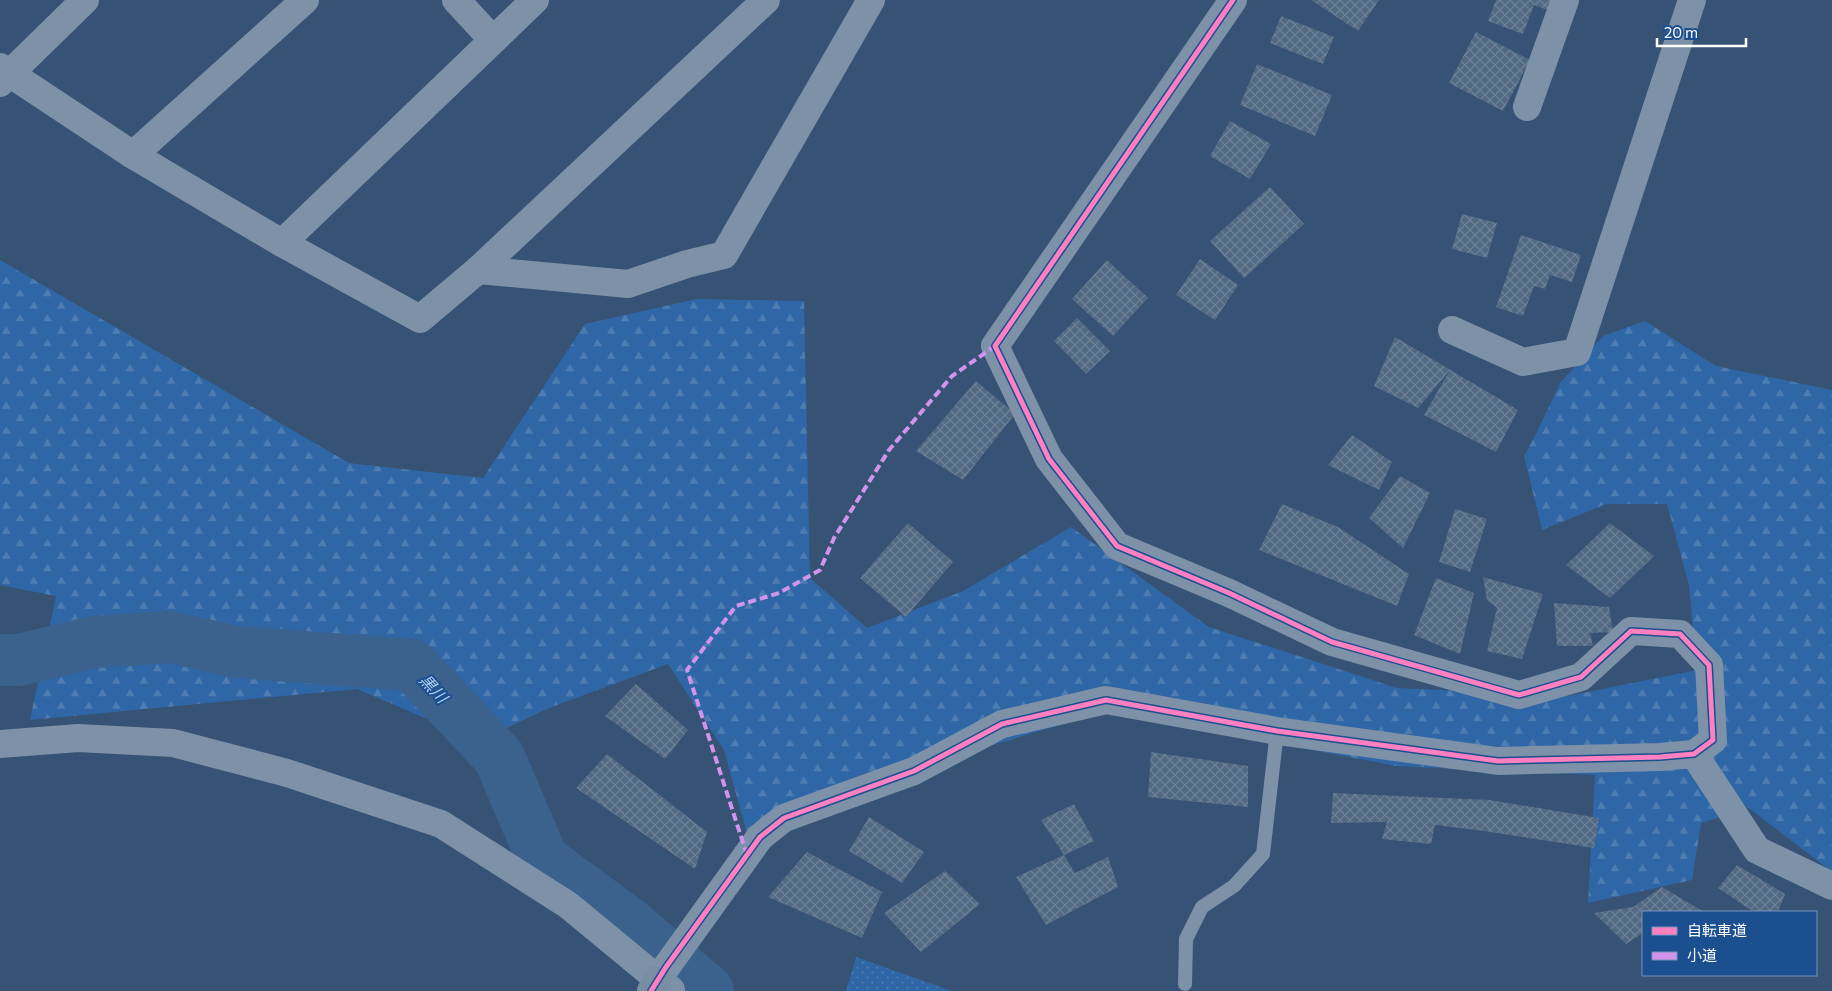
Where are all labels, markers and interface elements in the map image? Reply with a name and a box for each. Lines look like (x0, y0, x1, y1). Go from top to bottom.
scale bar (1657, 15, 1746, 47)
text: 20 m (1664, 23, 1698, 41)
water label: 黒川 (416, 670, 453, 708)
legend (1642, 911, 1817, 976)
text: 自転車道 (1687, 921, 1747, 939)
text: 小道 (1687, 946, 1717, 964)

